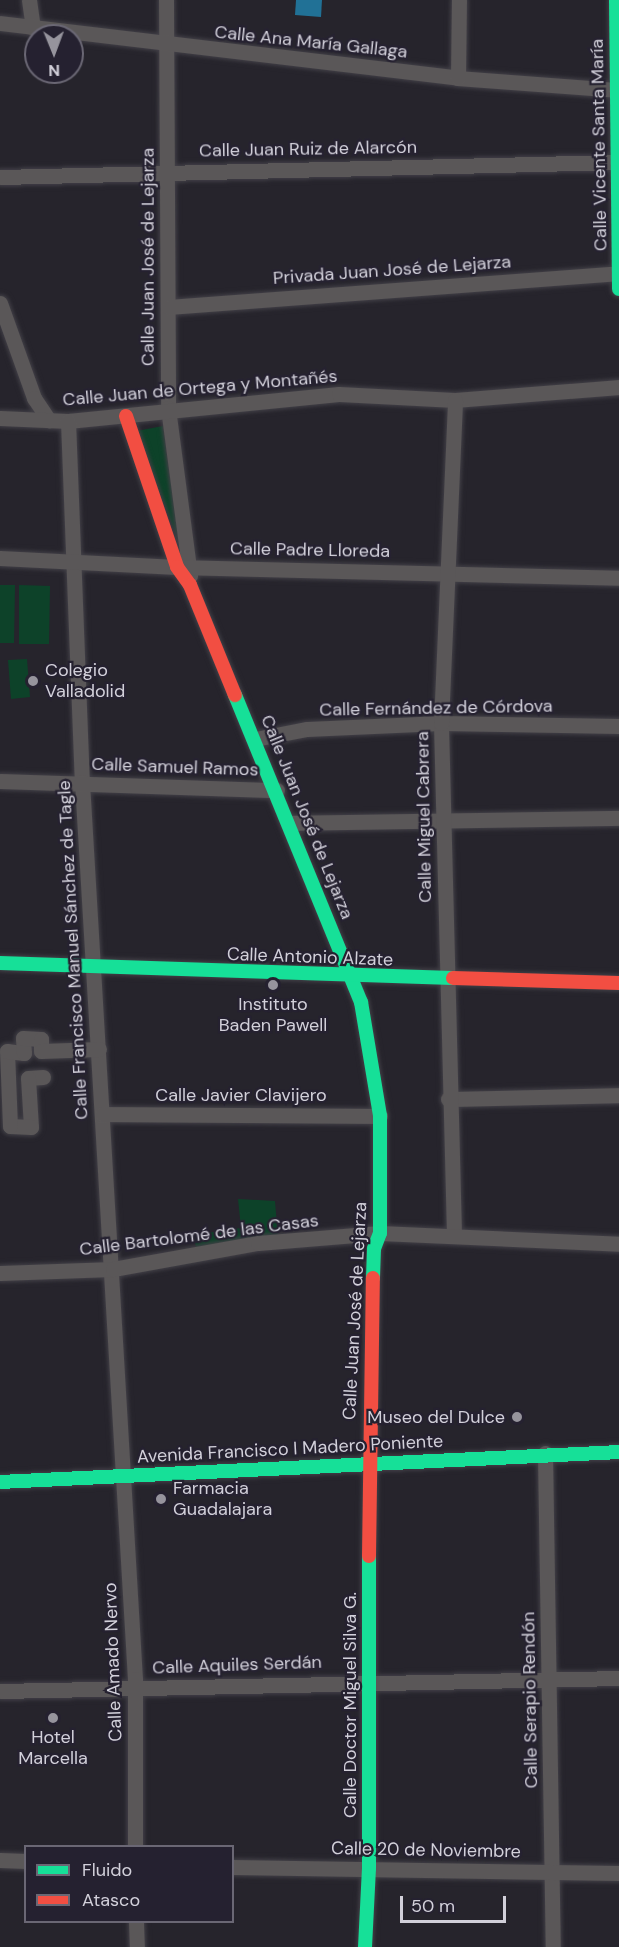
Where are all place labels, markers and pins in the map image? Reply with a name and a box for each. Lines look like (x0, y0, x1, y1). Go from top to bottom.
place label: Colegio Valladolid (45, 660, 125, 702)
marker: Colegio Valladolid (26, 674, 40, 688)
marker: Instituto Baden Pawell (266, 978, 280, 992)
place label: Instituto Baden Pawell (219, 994, 327, 1036)
place label: Museo del Dulce (367, 1406, 505, 1428)
marker: Museo del Dulce (510, 1410, 524, 1424)
place label: Farmacia Guadalajara (173, 1478, 272, 1520)
marker: Farmacia Guadalajara (154, 1492, 168, 1506)
marker: Hotel Marcella (46, 1711, 60, 1725)
place label: Hotel Marcella (18, 1727, 88, 1770)

